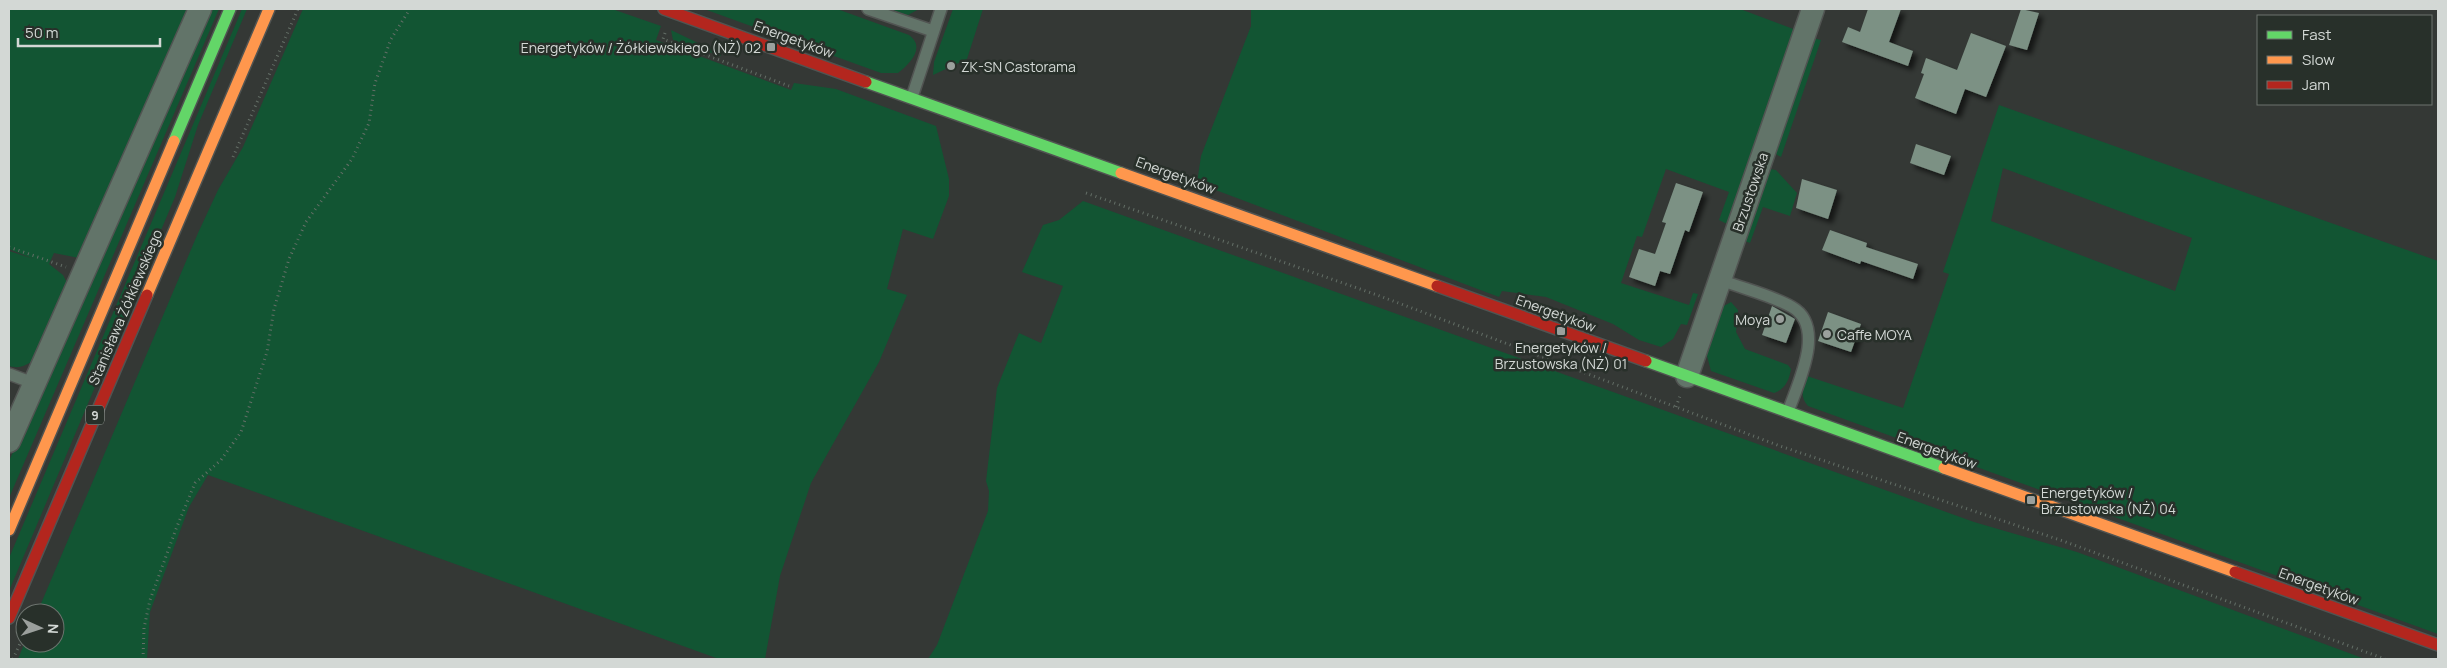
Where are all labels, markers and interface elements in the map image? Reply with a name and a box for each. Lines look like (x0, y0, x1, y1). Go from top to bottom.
scale bar (18, 15, 160, 47)
legend (2257, 15, 2432, 105)
street label: Energetyków (751, 16, 837, 62)
text: 50 m (25, 22, 59, 43)
text: Fast (2302, 24, 2331, 45)
place label: Energetyków / Żółkiewskiego (NŻ) 02 (521, 38, 761, 57)
marker: Energetyków / Żółkiewskiego (NŻ) 02 (765, 41, 777, 53)
text: Slow (2302, 49, 2335, 70)
place label: ZK-SN Castorama (961, 57, 1076, 76)
marker: ZK-SN Castorama (945, 60, 957, 72)
text: Jam (2302, 74, 2330, 95)
street label: Brzustowska (1728, 150, 1772, 234)
street label: Energetyków (1133, 152, 1219, 198)
street label: Stanisława Żółkiewskiego (84, 226, 166, 388)
street label: Energetyków (1513, 290, 1599, 336)
place label: Moya (1735, 310, 1770, 329)
marker: Moya (1774, 313, 1786, 325)
marker: Energetyków / Brzustowska (NŻ) 01 (1555, 325, 1567, 337)
place label: Caffe MOYA (1837, 325, 1912, 344)
marker: Caffe MOYA (1821, 328, 1833, 340)
place label: Energetyków / Brzustowska (NŻ) 01 (1495, 338, 1627, 373)
road number: 9 (86, 406, 104, 424)
street label: Energetyków (1894, 427, 1980, 473)
place label: Energetyków / Brzustowska (NŻ) 04 (2041, 483, 2176, 518)
marker: Energetyków / Brzustowska (NŻ) 04 (2025, 494, 2037, 506)
street label: Energetyków (2276, 563, 2362, 609)
north arrow (15, 603, 65, 653)
text: N (44, 623, 63, 634)

